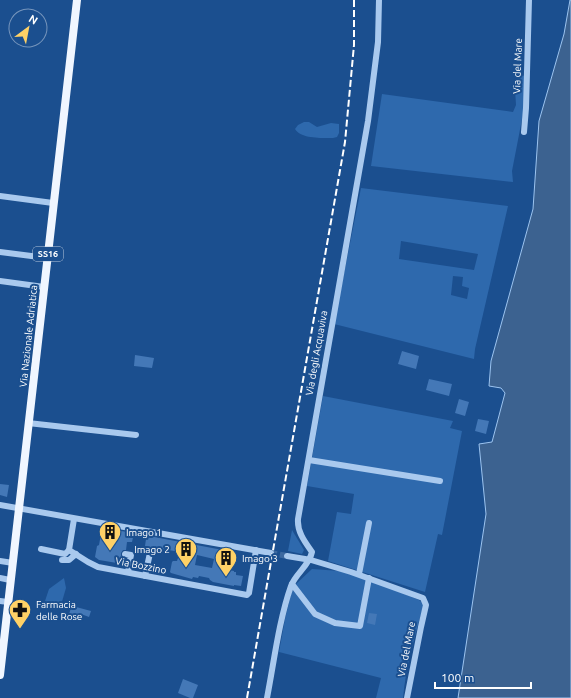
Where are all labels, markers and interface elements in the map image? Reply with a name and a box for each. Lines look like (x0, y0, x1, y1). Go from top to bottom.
north arrow (8, 8, 48, 48)
text: N (27, 12, 40, 27)
street label: Via del Mare (511, 38, 524, 94)
road number: SS16 (33, 247, 63, 261)
street label: Via Nazionale Adriatica (18, 284, 39, 388)
street label: Via degli Acquaviva (304, 310, 329, 396)
building icon: Imago 1 (97, 519, 123, 552)
place label: Imago 1 (126, 527, 162, 538)
building icon: Imago 2 (173, 536, 199, 569)
place label: Imago 2 (134, 544, 170, 555)
building icon: Imago 3 (213, 545, 239, 578)
place label: Imago 3 (242, 553, 278, 564)
street label: Via Bozzino (114, 555, 168, 576)
pharmacy icon: Farmacia delle Rose (7, 597, 33, 630)
place label: Farmacia delle Rose (36, 599, 82, 622)
street label: Via del Mare (396, 621, 417, 678)
scale bar (435, 664, 531, 690)
text: 100 m (441, 671, 474, 684)

